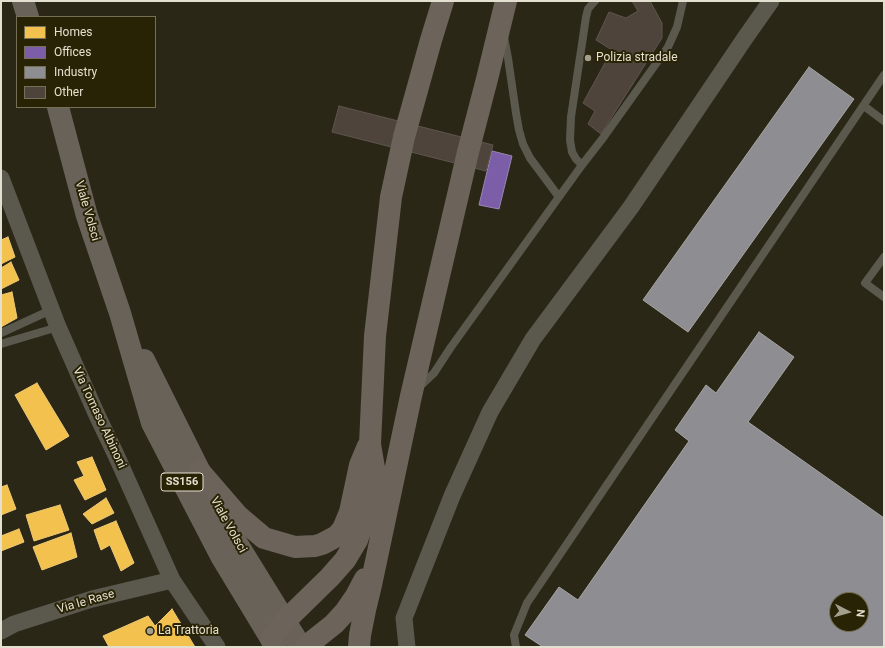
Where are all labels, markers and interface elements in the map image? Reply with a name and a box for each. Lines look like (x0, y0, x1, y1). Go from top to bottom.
legend (16, 16, 156, 108)
text: Homes (54, 25, 92, 39)
text: Offices (54, 45, 91, 59)
place label: Polizia stradale (596, 51, 678, 65)
marker: Polizia stradale (583, 53, 593, 63)
text: Industry (54, 65, 97, 79)
text: Other (54, 85, 83, 99)
street label: Viale Volsci (72, 179, 102, 243)
street label: Via Tomaso Albinoni (69, 365, 129, 471)
road number: SS156 (161, 473, 203, 491)
street label: Viale Volsci (207, 494, 249, 556)
street label: Via le Rase (56, 587, 116, 617)
north arrow (829, 592, 869, 632)
text: N (854, 609, 867, 618)
place label: La Trattoria (158, 624, 219, 638)
marker: La Trattoria (145, 626, 155, 636)

